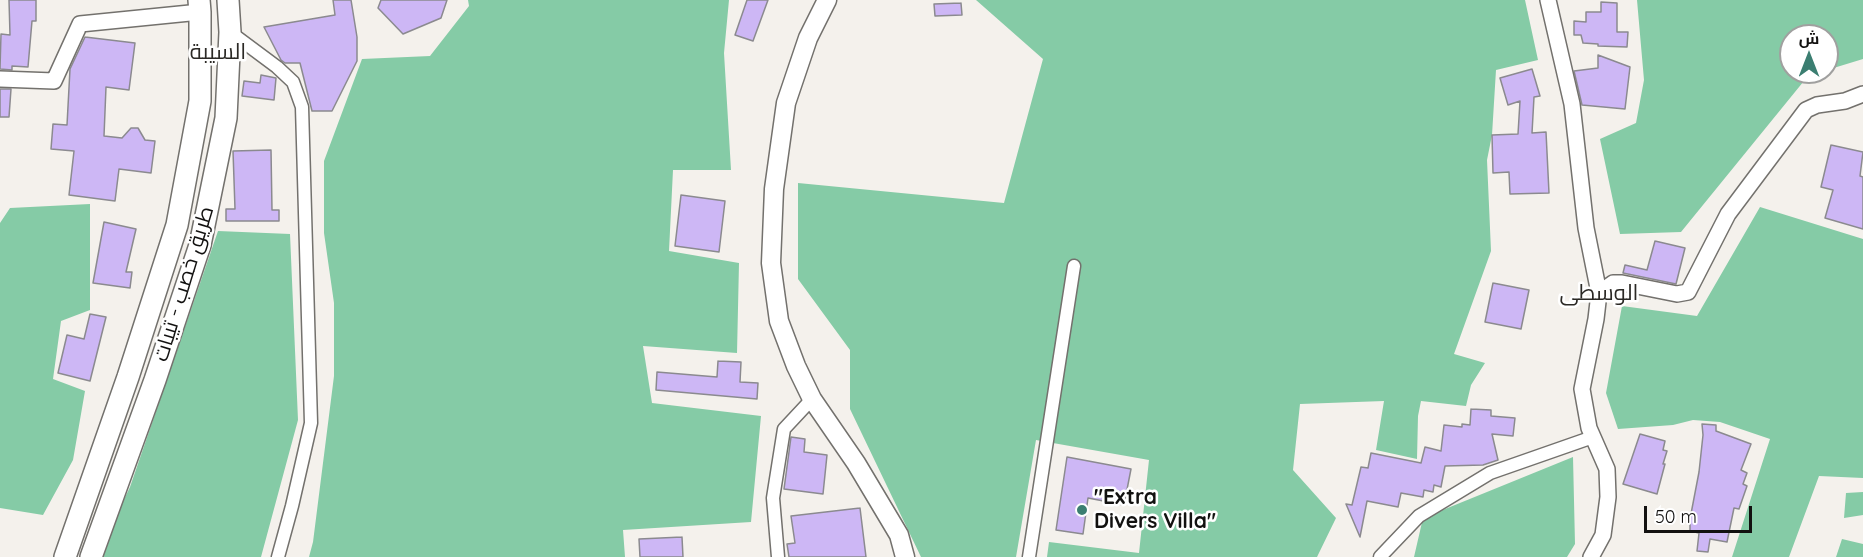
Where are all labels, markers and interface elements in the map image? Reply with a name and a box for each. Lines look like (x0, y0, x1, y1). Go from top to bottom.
north arrow (1779, 24, 1839, 84)
text: ش (1799, 28, 1819, 48)
district label: السيبة (190, 39, 246, 65)
street label: طريق خصب - تيبات (148, 203, 220, 365)
district label: الوسطى (1560, 280, 1638, 306)
place label: "Extra Divers Villa" (1094, 485, 1216, 535)
scale bar (1647, 494, 1755, 532)
marker: "Extra Divers Villa" (1075, 503, 1089, 517)
text: 50 m (1655, 505, 1697, 528)

